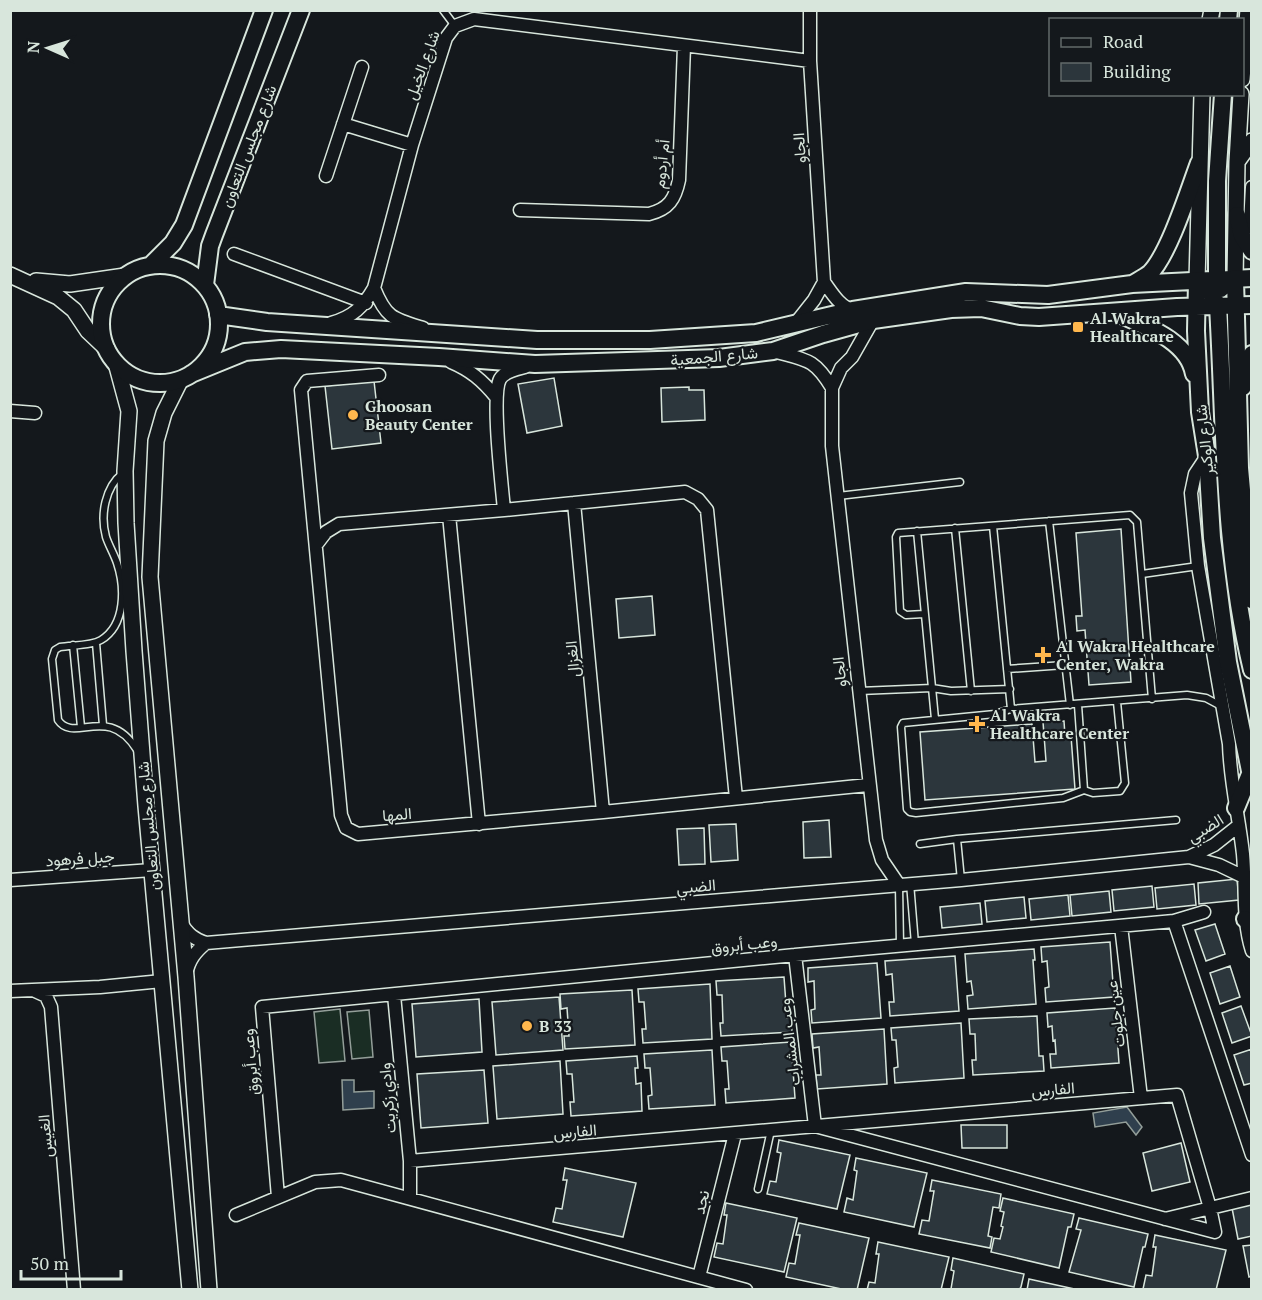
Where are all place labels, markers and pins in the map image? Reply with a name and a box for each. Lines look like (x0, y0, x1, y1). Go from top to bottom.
place label: Al Wakra Healthcare (1090, 307, 1174, 347)
marker: Al Wakra Healthcare (1071, 320, 1085, 334)
place label: Ghoosan Beauty Center (365, 395, 473, 435)
marker: Ghoosan Beauty Center (346, 408, 360, 422)
place label: Al Wakra Healthcare Center, Wakra (1056, 635, 1215, 675)
marker: Al Wakra Healthcare Center, Wakra (1034, 646, 1052, 664)
place label: Al Wakra Healthcare Center (990, 704, 1129, 744)
marker: Al Wakra Healthcare Center (968, 715, 986, 733)
place label: B 33 (539, 1015, 572, 1037)
marker: B 33 (520, 1019, 534, 1033)

